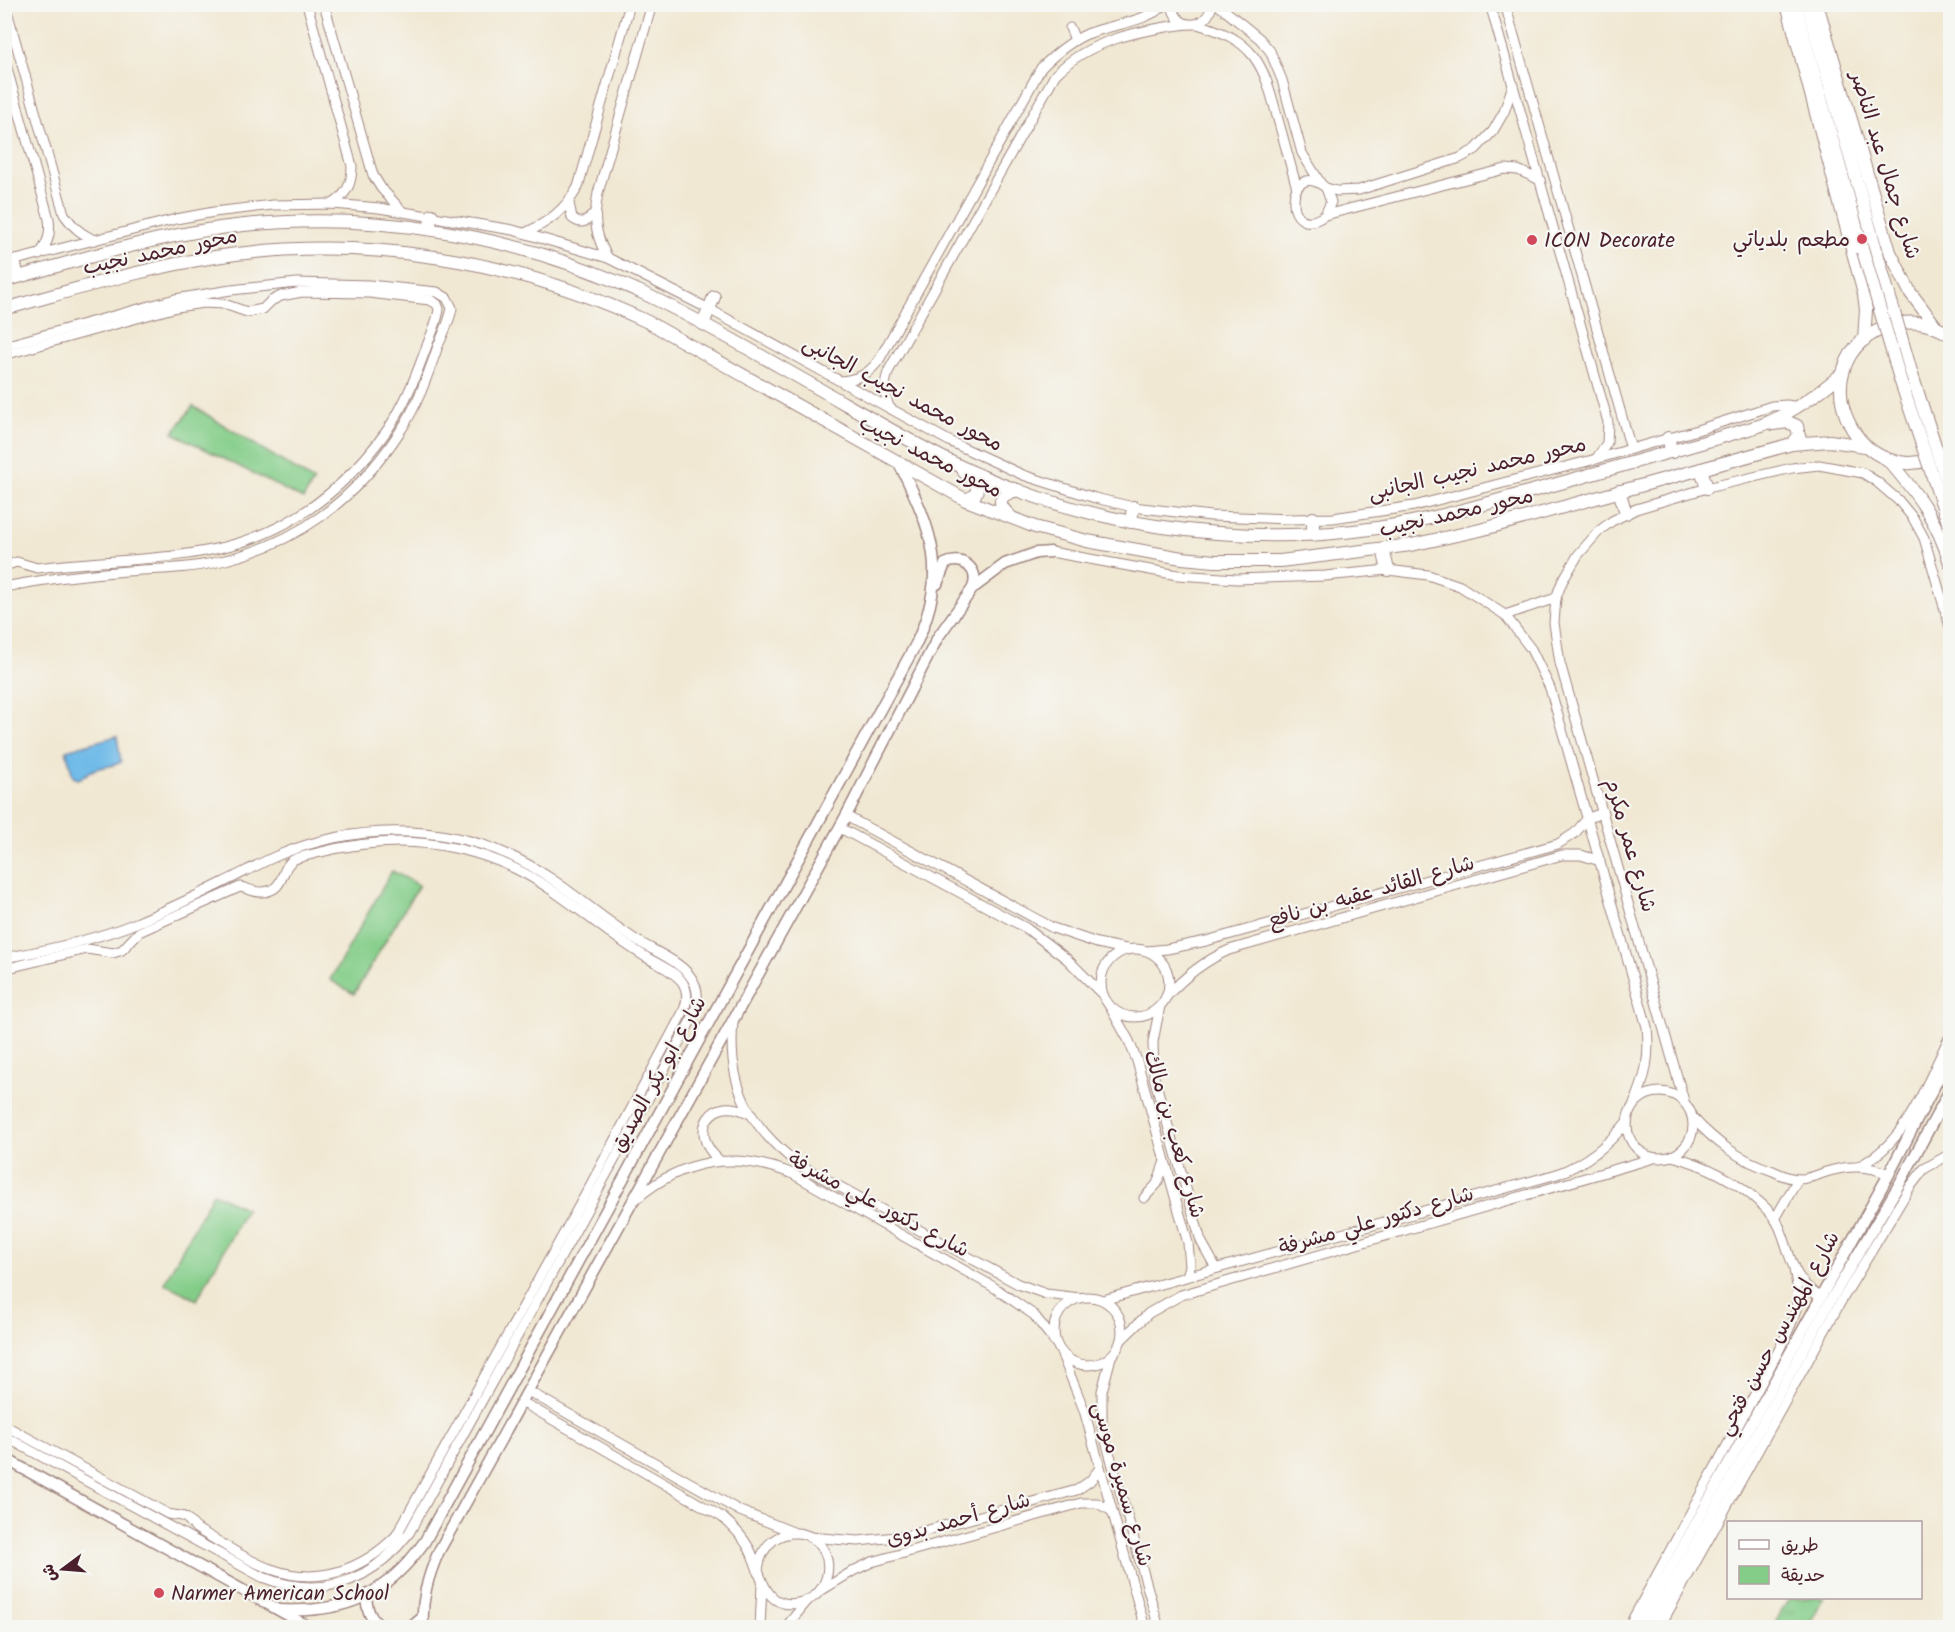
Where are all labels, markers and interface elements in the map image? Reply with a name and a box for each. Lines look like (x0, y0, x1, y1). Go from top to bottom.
street label: شارع جمال عبد الناصر (1840, 65, 1929, 264)
street label: محور محمد نجيب (80, 220, 241, 285)
place label: مطعم بلدياتي (1733, 224, 1850, 258)
place label: ICON Decorate (1544, 225, 1675, 258)
marker: مطعم بلدياتي (1855, 232, 1869, 246)
marker: ICON Decorate (1525, 233, 1539, 247)
street label: محور محمد نجيب الجانبى (799, 329, 1007, 457)
street label: محور محمد نجيب (855, 409, 1007, 503)
street label: محور محمد نجيب الجانبى (1365, 428, 1590, 511)
street label: محور محمد نجيب (1376, 480, 1537, 547)
street label: شارع عمر مكرم (1595, 774, 1664, 916)
street label: شارع القائد عقبه بن نافع (1264, 847, 1479, 938)
street label: شارع ابو بكر الصديق (603, 990, 716, 1159)
street label: شارع كعب بن مالك (1134, 1046, 1213, 1222)
street label: شارع دكتور علي مشرفة (781, 1143, 975, 1268)
street label: شارع دكتور علي مشرفة (1275, 1178, 1478, 1266)
street label: شارع المهندس حسن فتحي (1709, 1225, 1850, 1443)
street label: شارع سميرة موسى (1082, 1398, 1161, 1571)
street label: شارع أحمد بدوى (882, 1484, 1034, 1557)
legend (1727, 1521, 1922, 1599)
text: طريق (1781, 1532, 1819, 1561)
north arrow (33, 1539, 93, 1599)
text: ش (36, 1561, 64, 1585)
text: حديقة (1781, 1562, 1825, 1591)
place label: Narmer American School (171, 1578, 389, 1611)
marker: Narmer American School (152, 1586, 166, 1600)

